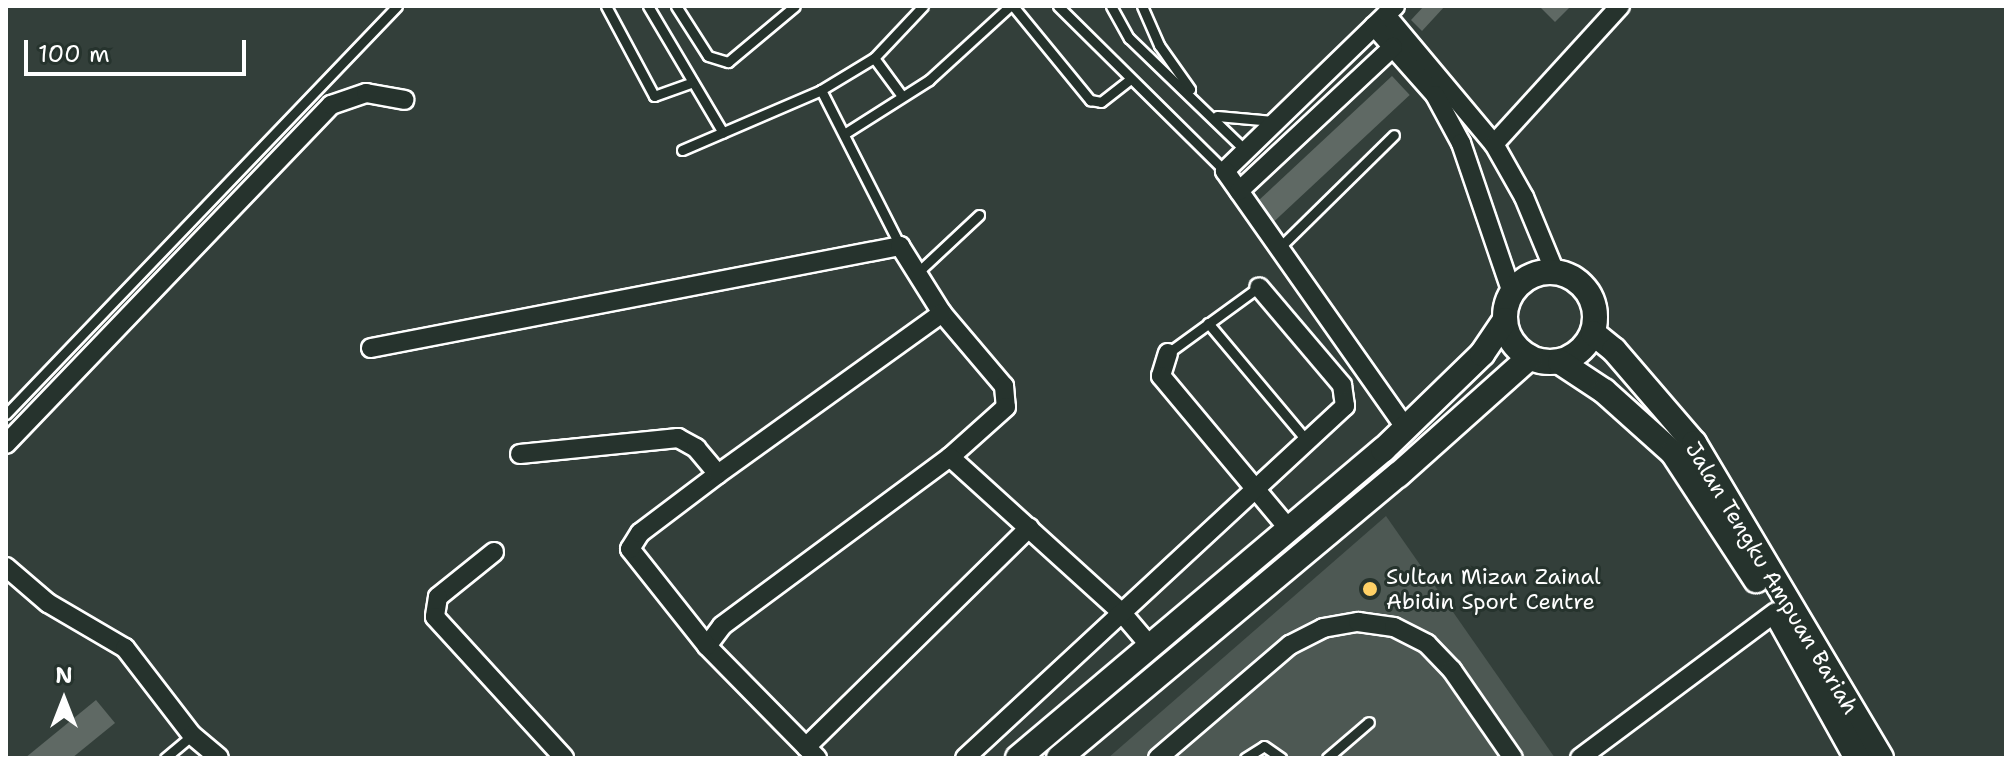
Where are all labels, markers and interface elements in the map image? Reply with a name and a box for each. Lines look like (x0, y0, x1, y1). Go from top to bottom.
scale bar (28, 24, 250, 74)
text: 100 m (38, 38, 110, 70)
street label: Jalan Tengku Ampuan Bariah (1680, 437, 1864, 719)
place label: Sultan Mizan Zainal Abidin Sport Centre (1386, 563, 1601, 614)
marker: Sultan Mizan Zainal Abidin Sport Centre (1361, 580, 1379, 598)
north arrow (24, 660, 104, 740)
text: N (55, 661, 73, 690)

